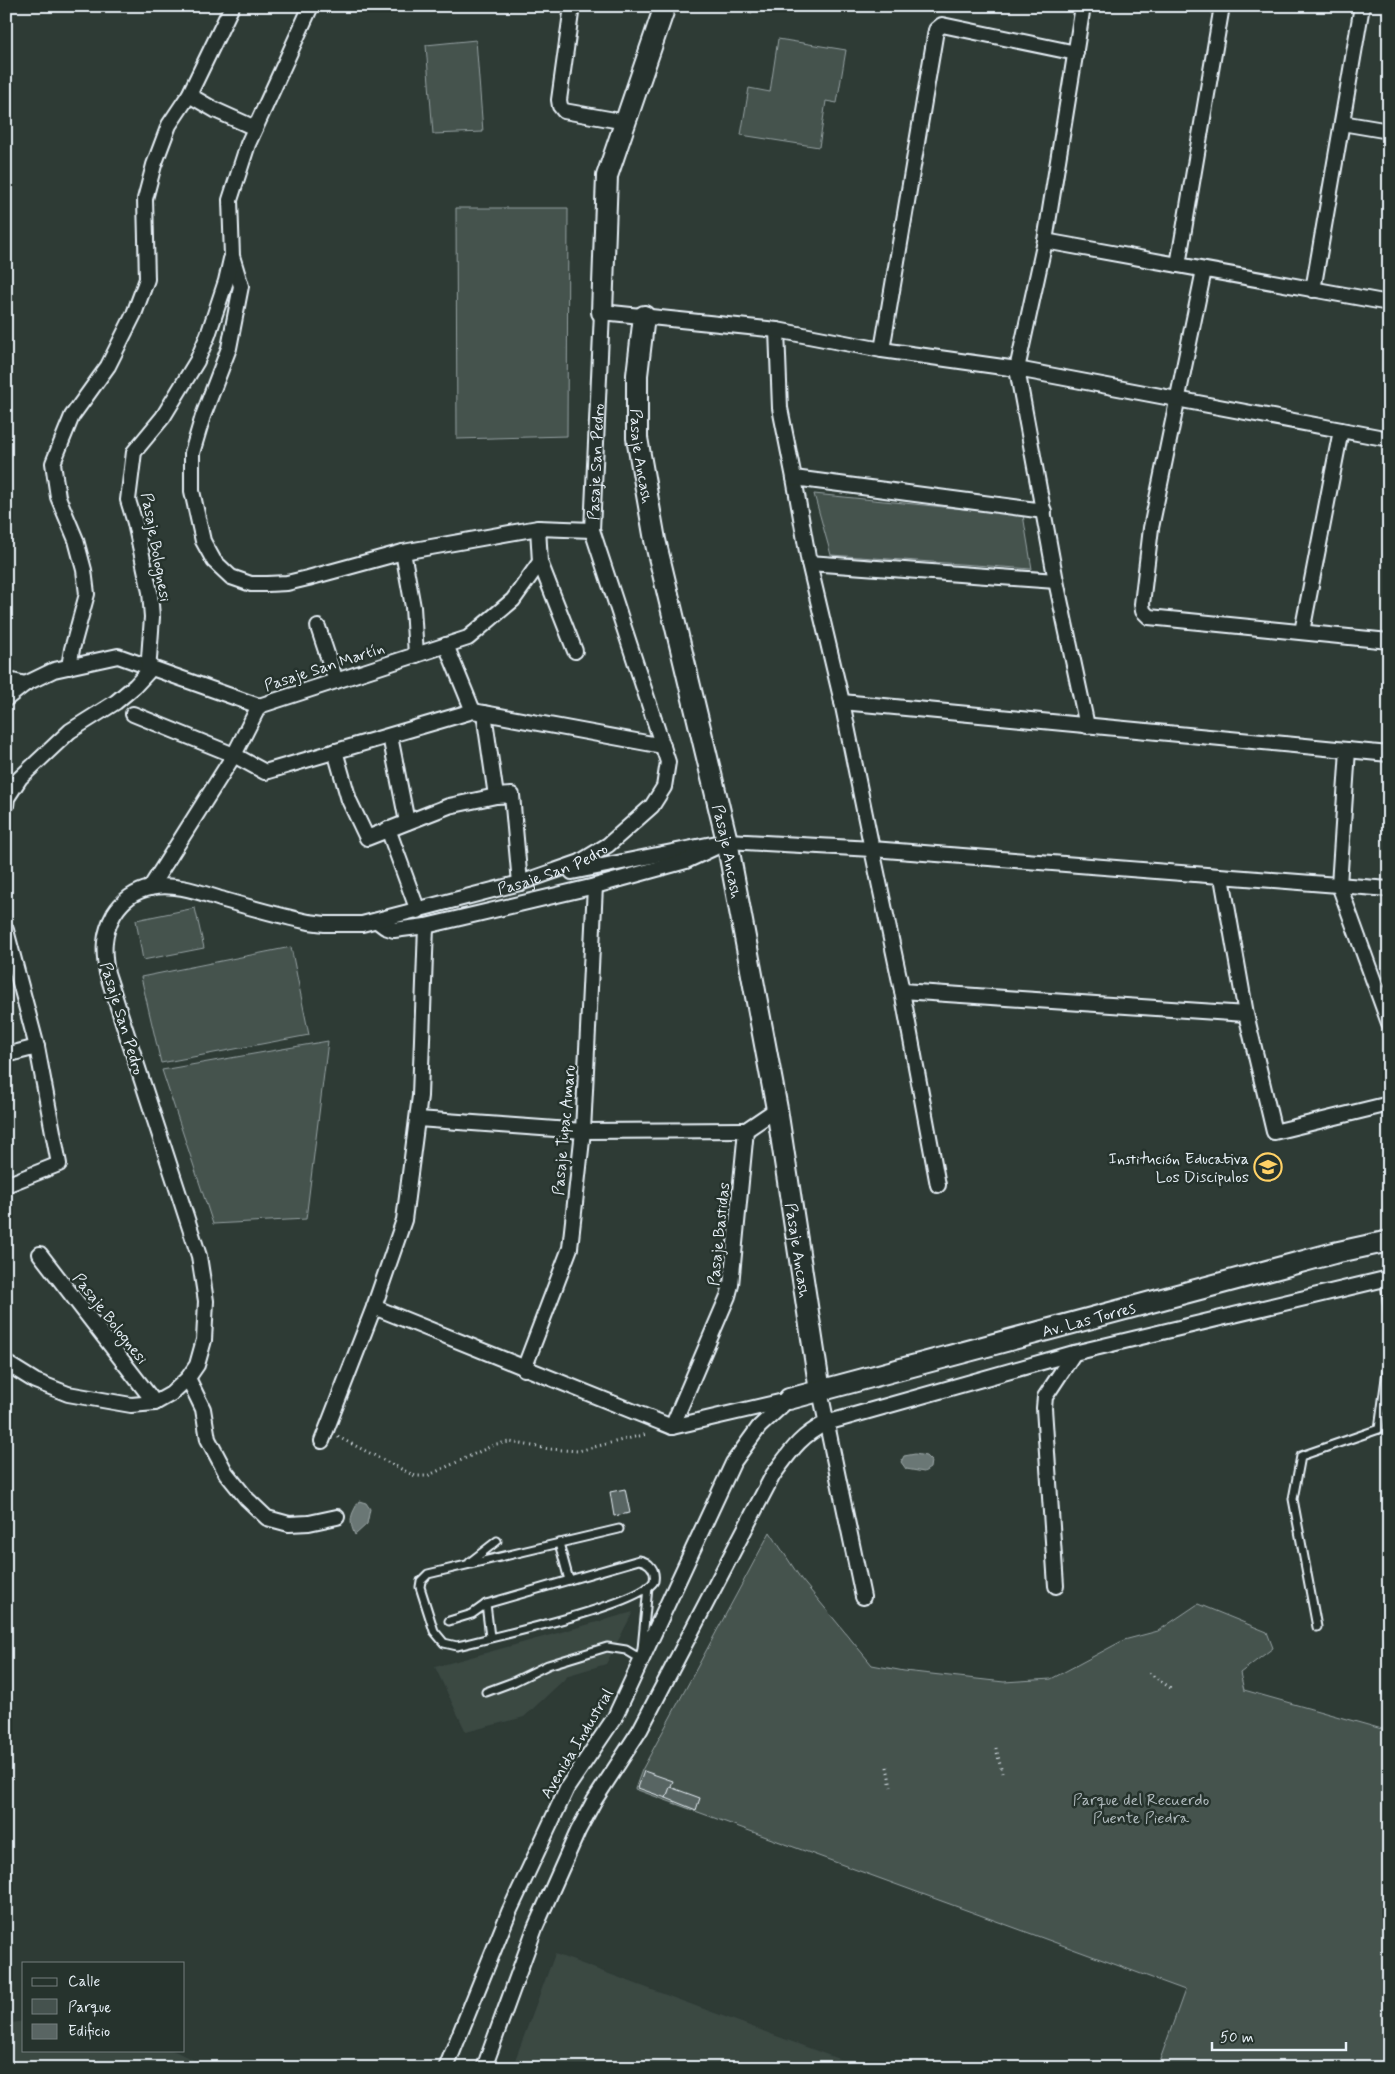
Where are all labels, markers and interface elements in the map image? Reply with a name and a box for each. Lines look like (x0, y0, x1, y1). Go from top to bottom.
street label: Pasaje San Pedro (583, 403, 610, 521)
street label: Pasaje Ancash (625, 409, 657, 506)
street label: Pasaje Bolognesi (135, 491, 175, 604)
street label: Pasaje San Martín (262, 638, 387, 697)
street label: Pasaje Ancash (707, 803, 747, 901)
street label: Pasaje San Pedro (495, 839, 612, 900)
street label: Pasaje San Pedro (94, 960, 149, 1078)
street label: Pasaje Tupac Amaru (548, 1064, 581, 1196)
place label: Institución Educativa Los Discipulos (1109, 1149, 1249, 1188)
school or university icon: Institución Educativa Los Discipulos (1253, 1152, 1283, 1182)
street label: Pasaje Bastidas (704, 1181, 735, 1287)
street label: Pasaje Ancash (779, 1202, 815, 1299)
street label: Pasaje Bolognesi (67, 1269, 152, 1370)
street label: Av. Las Torres (1040, 1298, 1138, 1343)
street label: Avenida Industrial (536, 1685, 618, 1803)
park label: Parque del Recuerdo Puente Piedra (1073, 1790, 1209, 1829)
legend (22, 1962, 185, 2052)
text: Calle (68, 1972, 100, 1992)
text: Parque (68, 1998, 111, 2018)
scale bar (1212, 2019, 1346, 2051)
text: Edificio (68, 2022, 110, 2042)
text: 50 m (1220, 2028, 1254, 2048)

